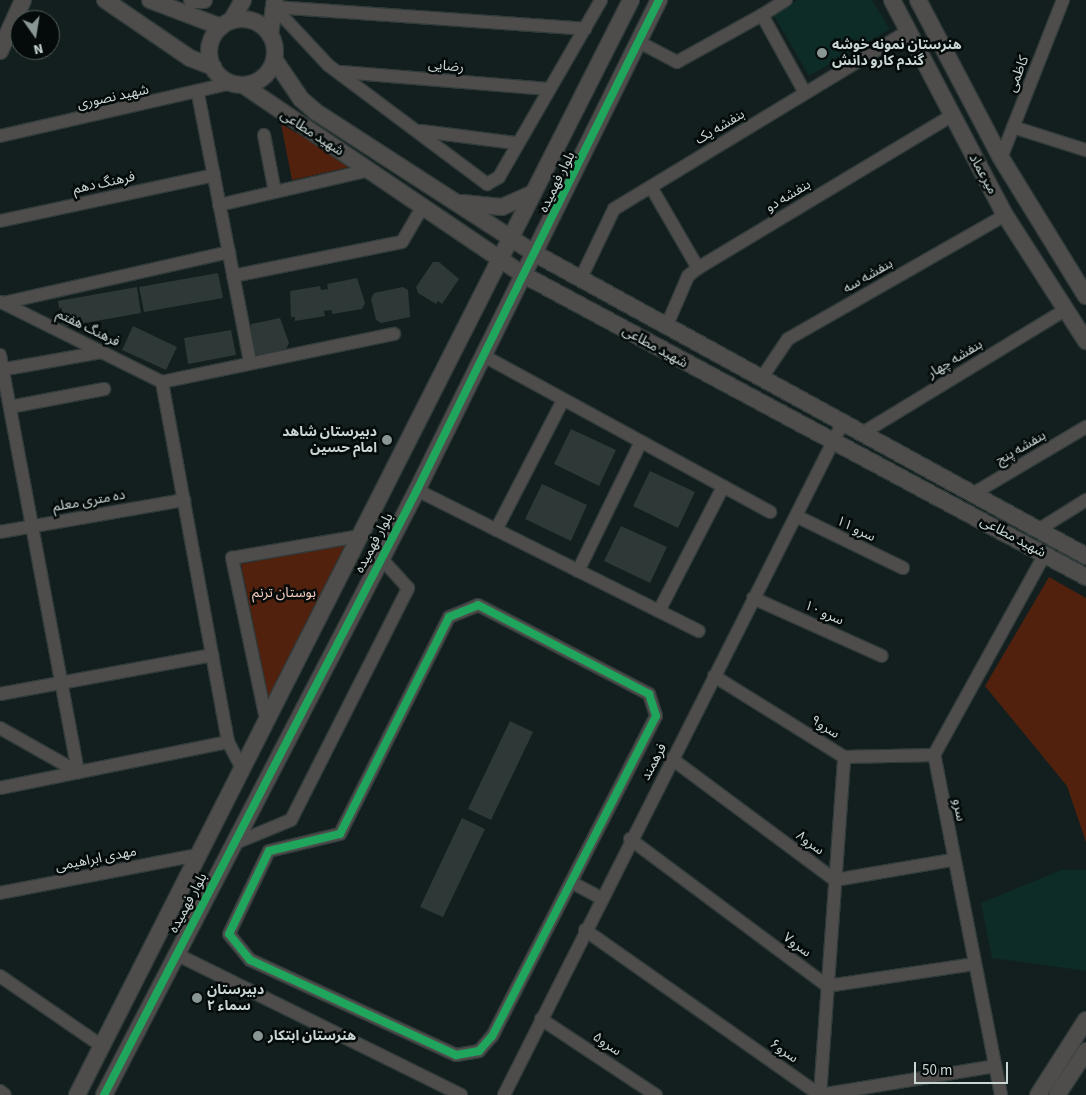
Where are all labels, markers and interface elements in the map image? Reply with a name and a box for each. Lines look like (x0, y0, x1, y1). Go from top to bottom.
north arrow (10, 10, 60, 60)
place label: هنرستان نمونه خوشه گندم کارو دانش (832, 37, 962, 70)
text: N (31, 38, 45, 59)
marker: هنرستان نمونه خوشه گندم کارو دانش (816, 47, 828, 59)
street label: کاظمی (1003, 53, 1033, 95)
street label: رضایی (427, 56, 465, 76)
street label: شهید نصوری (76, 81, 150, 113)
street label: شهید مطاعی (277, 106, 347, 160)
street label: بنفشه یک (692, 106, 748, 148)
street label: بلوار فهمیده (535, 149, 579, 215)
street label: میرعماد (965, 151, 1001, 197)
street label: فرهنگ دهم (71, 168, 137, 198)
street label: بنفشه دو (762, 176, 814, 216)
street label: بنفشه سه (840, 255, 896, 297)
street label: فرهنگ هفتم (53, 305, 123, 351)
street label: شهید مطاعی (619, 322, 691, 372)
street label: بنفشه چهار (924, 336, 986, 382)
place label: دبیرستان شاهد امام حسین (282, 424, 377, 457)
street label: بنفشه پنج (993, 427, 1049, 469)
marker: دبیرستان شاهد امام حسین (381, 434, 393, 446)
street label: ده متری معلم (51, 486, 127, 516)
street label: بلوار فهمیده (351, 510, 397, 576)
street label: ۱۱ سرو (834, 512, 878, 546)
street label: شهید مطاعی (977, 513, 1049, 561)
park label: بوستان ترنم (252, 585, 316, 601)
street label: سرو ۱۰ (802, 597, 846, 629)
street label: سرو۹ (807, 712, 843, 742)
street label: فرهمند (637, 741, 671, 783)
street label: سرو (949, 797, 969, 823)
street label: سرو۸ (793, 827, 827, 859)
street label: مهدی ابراهیمی (54, 843, 138, 875)
street label: بلوار فهمیده (165, 870, 211, 936)
street label: سرو۷ (780, 929, 814, 961)
place label: دبیرستان سماء ٢ (207, 982, 264, 1014)
marker: دبیرستان سماء ٢ (191, 992, 203, 1004)
place label: هنرستان ابتکار (268, 1028, 356, 1044)
street label: سرو۵ (590, 1028, 624, 1060)
marker: هنرستان ابتکار (252, 1030, 264, 1042)
street label: سرو۶ (767, 1035, 801, 1067)
scale bar (916, 1052, 1010, 1084)
text: 50 m (922, 1060, 952, 1081)

